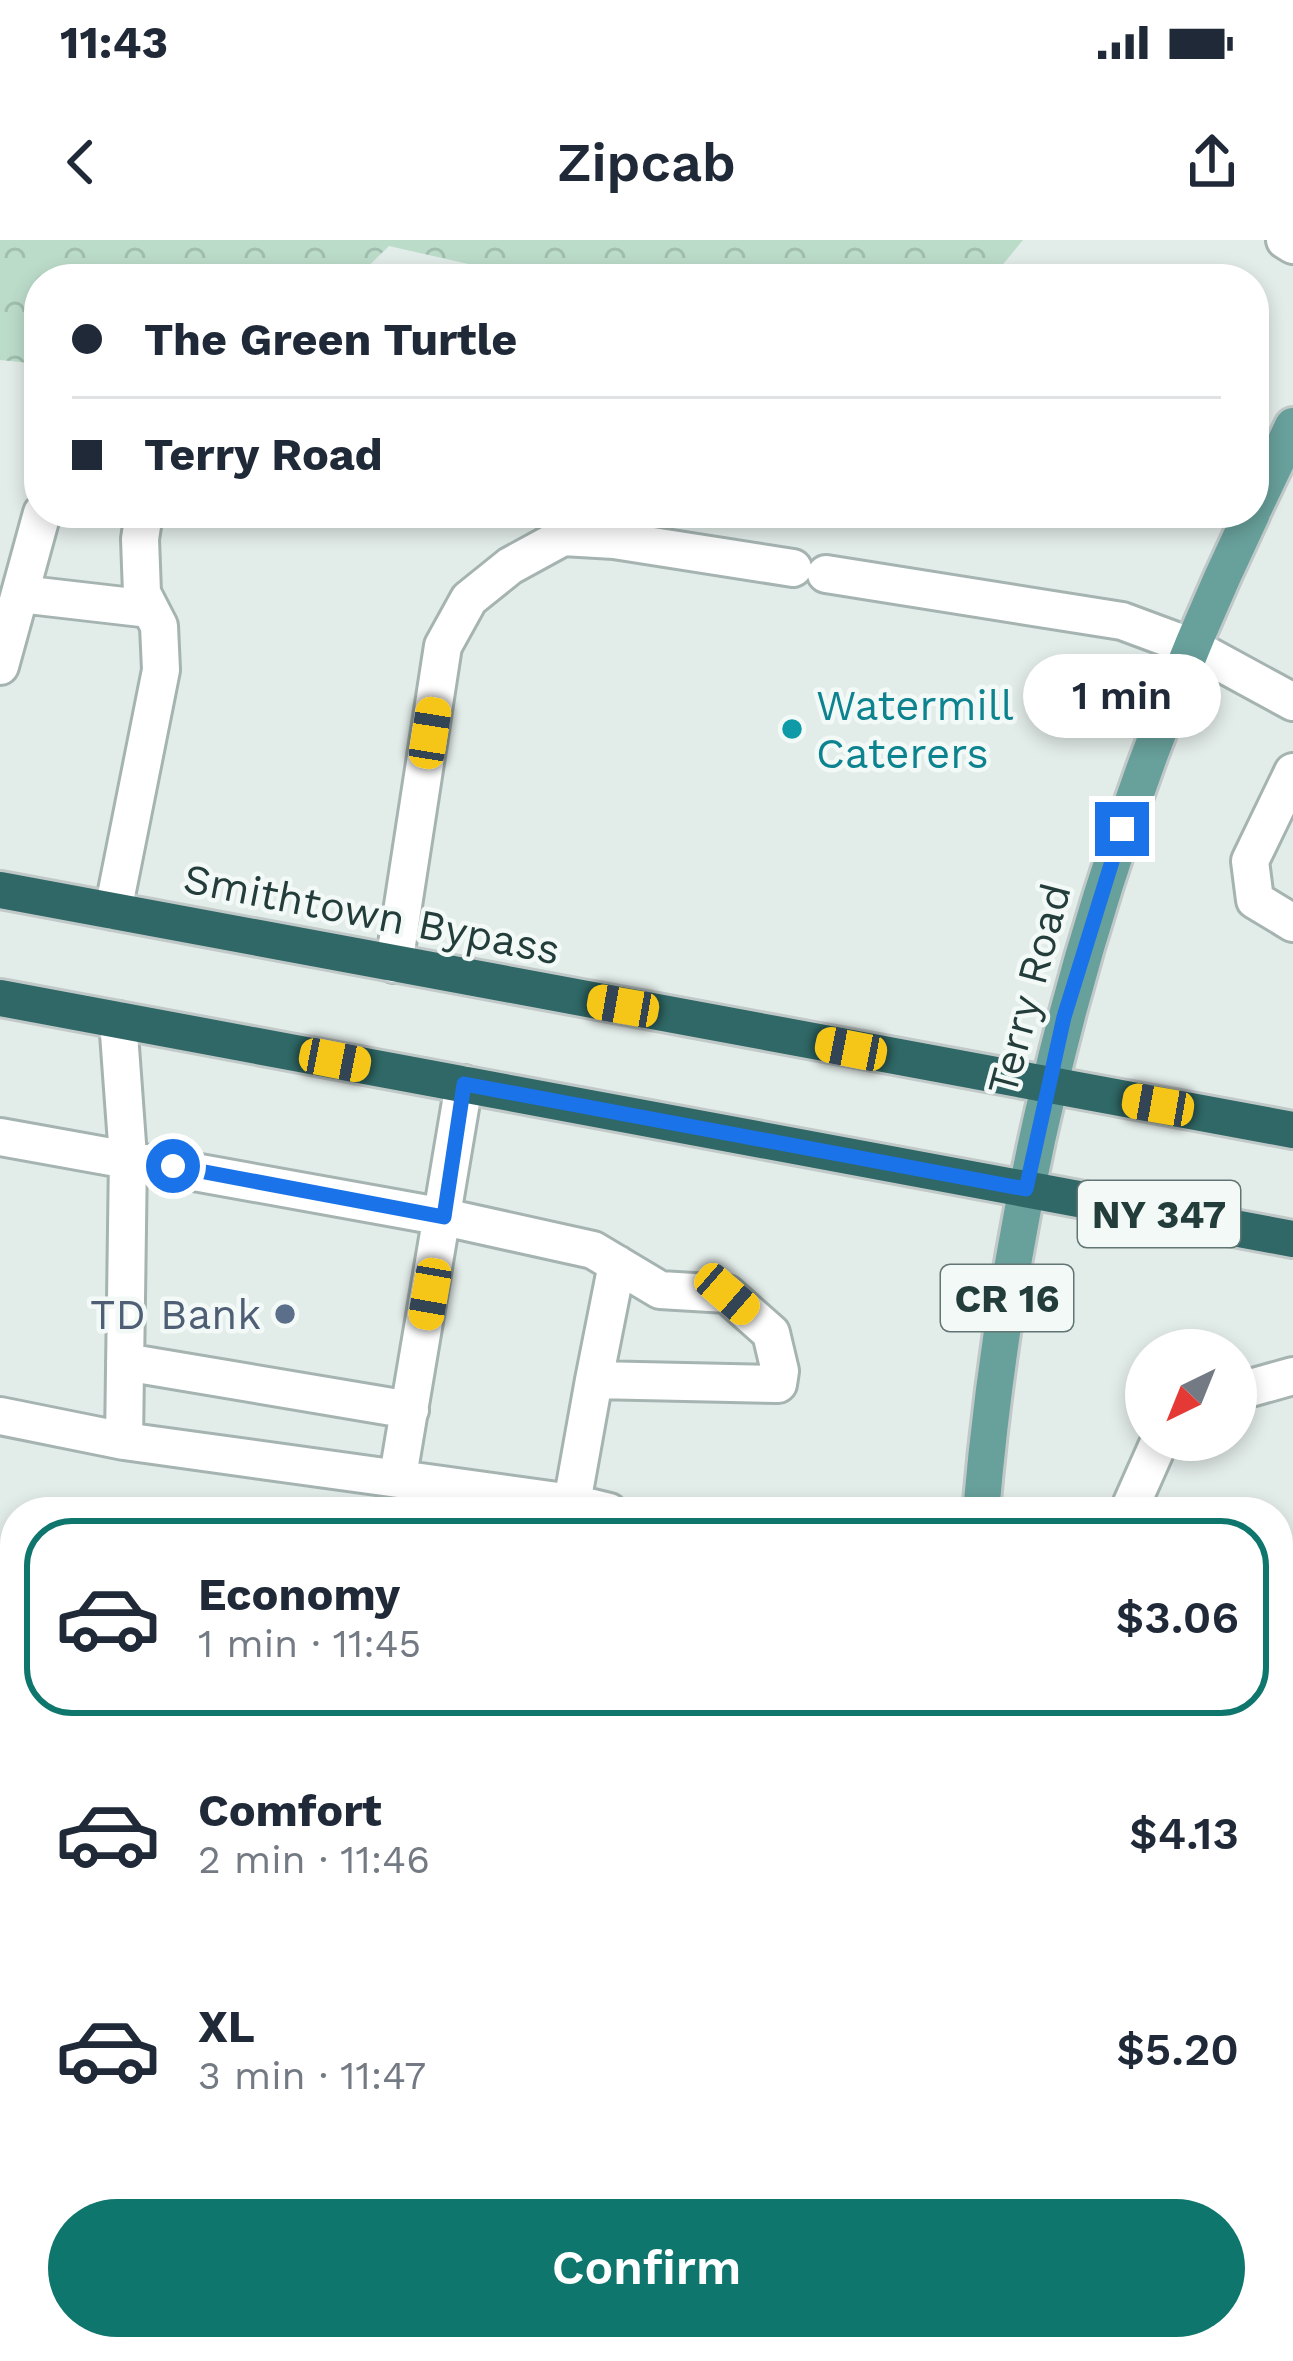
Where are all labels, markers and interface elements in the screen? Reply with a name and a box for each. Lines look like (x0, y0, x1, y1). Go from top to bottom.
text: 11:43 (60, 16, 168, 69)
icon: back (48, 129, 114, 195)
icon: share (1179, 129, 1245, 195)
text: Zipcab (557, 131, 736, 194)
text: The Green Turtle (144, 313, 517, 366)
text: Terry Road (144, 428, 383, 481)
callout: 1 min (1023, 655, 1221, 739)
text: 1 min (1072, 673, 1172, 718)
place label: Watermill Caterers (816, 681, 1014, 778)
car (407, 695, 453, 771)
marker: Watermill Caterers (779, 716, 805, 742)
route end (1095, 802, 1149, 856)
street label: Smithtown Bypass (180, 853, 564, 975)
street label: Terry Road (977, 878, 1081, 1100)
car (584, 982, 662, 1030)
car (812, 1024, 890, 1074)
car (296, 1035, 374, 1085)
car (1119, 1081, 1197, 1129)
route start (146, 1139, 200, 1193)
road number: NY 347 (1078, 1181, 1240, 1247)
car (406, 1255, 454, 1333)
car (688, 1257, 766, 1331)
road number: CR 16 (941, 1265, 1073, 1331)
place label: TD Bank (90, 1290, 261, 1339)
marker: TD Bank (272, 1301, 298, 1327)
north arrow (1125, 1329, 1257, 1461)
map controls (1125, 1329, 1257, 1461)
icon: car (54, 1563, 162, 1671)
text: Economy (198, 1568, 400, 1621)
text: $3.06 (1116, 1591, 1239, 1644)
text: 1 min · 11:45 (198, 1621, 421, 1666)
icon: car (54, 1779, 162, 1887)
text: Comfort (198, 1784, 382, 1837)
text: $4.13 (1129, 1807, 1239, 1860)
text: 2 min · 11:46 (198, 1837, 430, 1882)
icon: car (54, 1995, 162, 2103)
text: XL (198, 2000, 255, 2053)
text: $5.20 (1116, 2023, 1239, 2076)
text: 3 min · 11:47 (198, 2053, 426, 2098)
button: Confirm (48, 2199, 1245, 2337)

